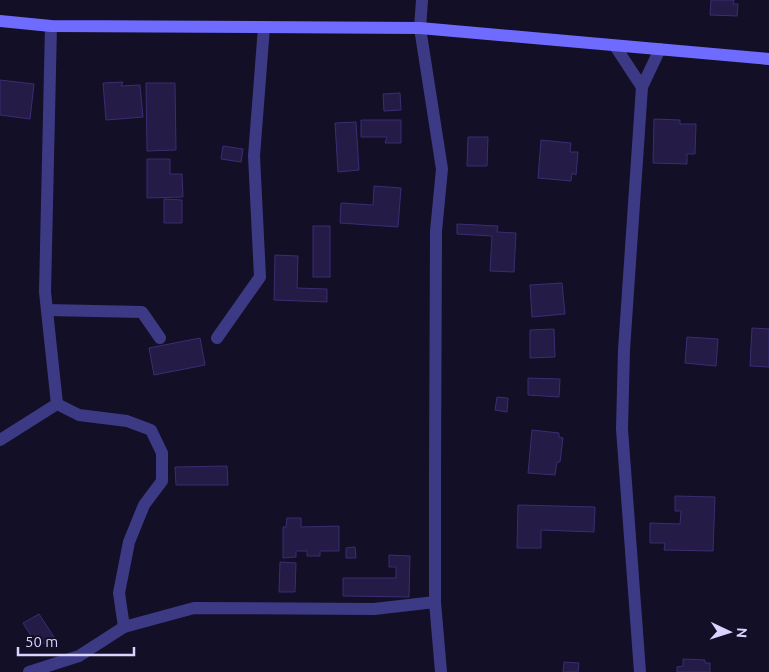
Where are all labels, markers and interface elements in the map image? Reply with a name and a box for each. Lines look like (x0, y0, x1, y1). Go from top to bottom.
north arrow (704, 607, 754, 657)
scale bar (18, 624, 134, 656)
text: N (734, 627, 750, 639)
text: 50 m (25, 633, 58, 650)

